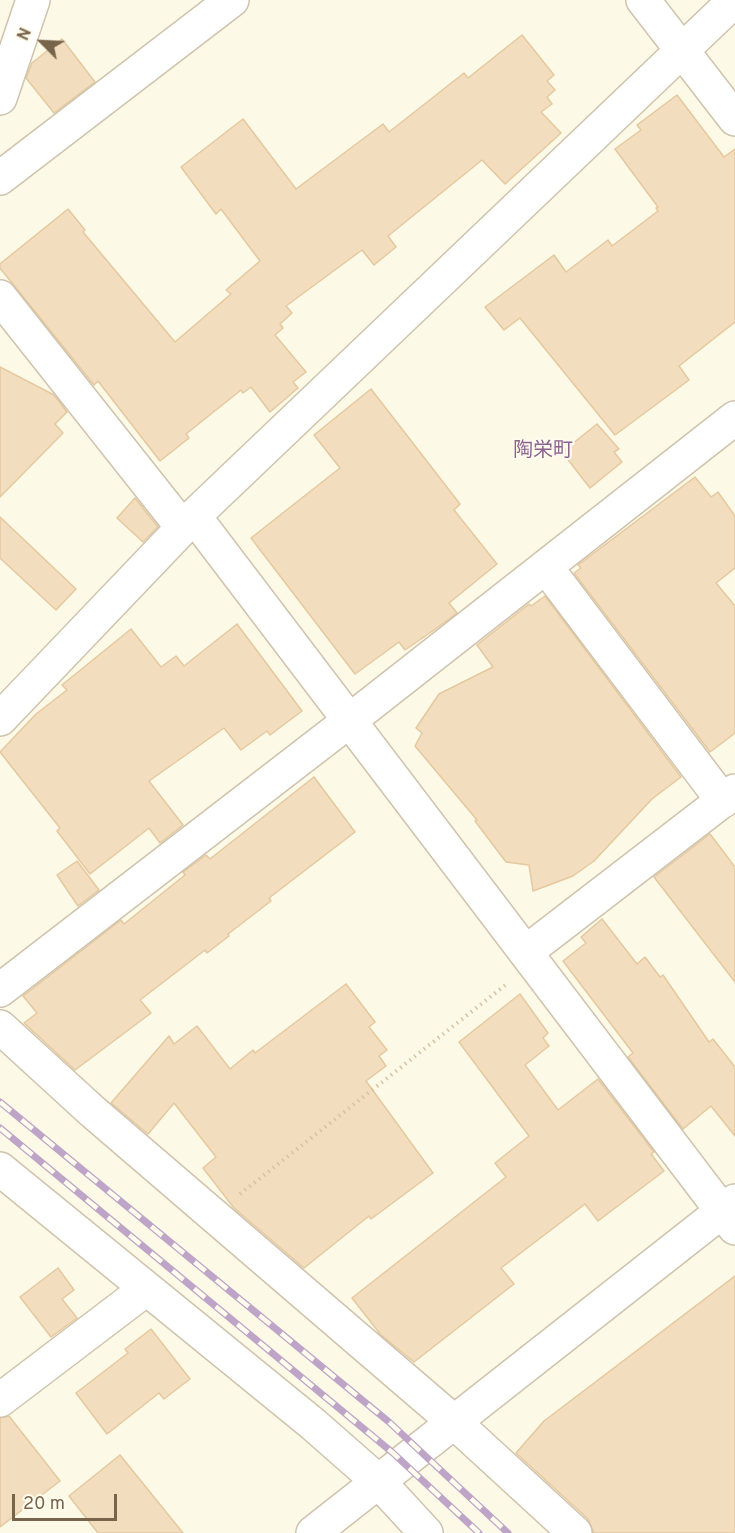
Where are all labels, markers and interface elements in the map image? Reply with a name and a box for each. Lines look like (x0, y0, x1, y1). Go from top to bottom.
north arrow (12, 12, 72, 72)
text: N (14, 25, 37, 44)
district label: 陶栄町 (513, 440, 573, 464)
scale bar (15, 1482, 120, 1520)
text: 20 m (23, 1493, 65, 1516)

